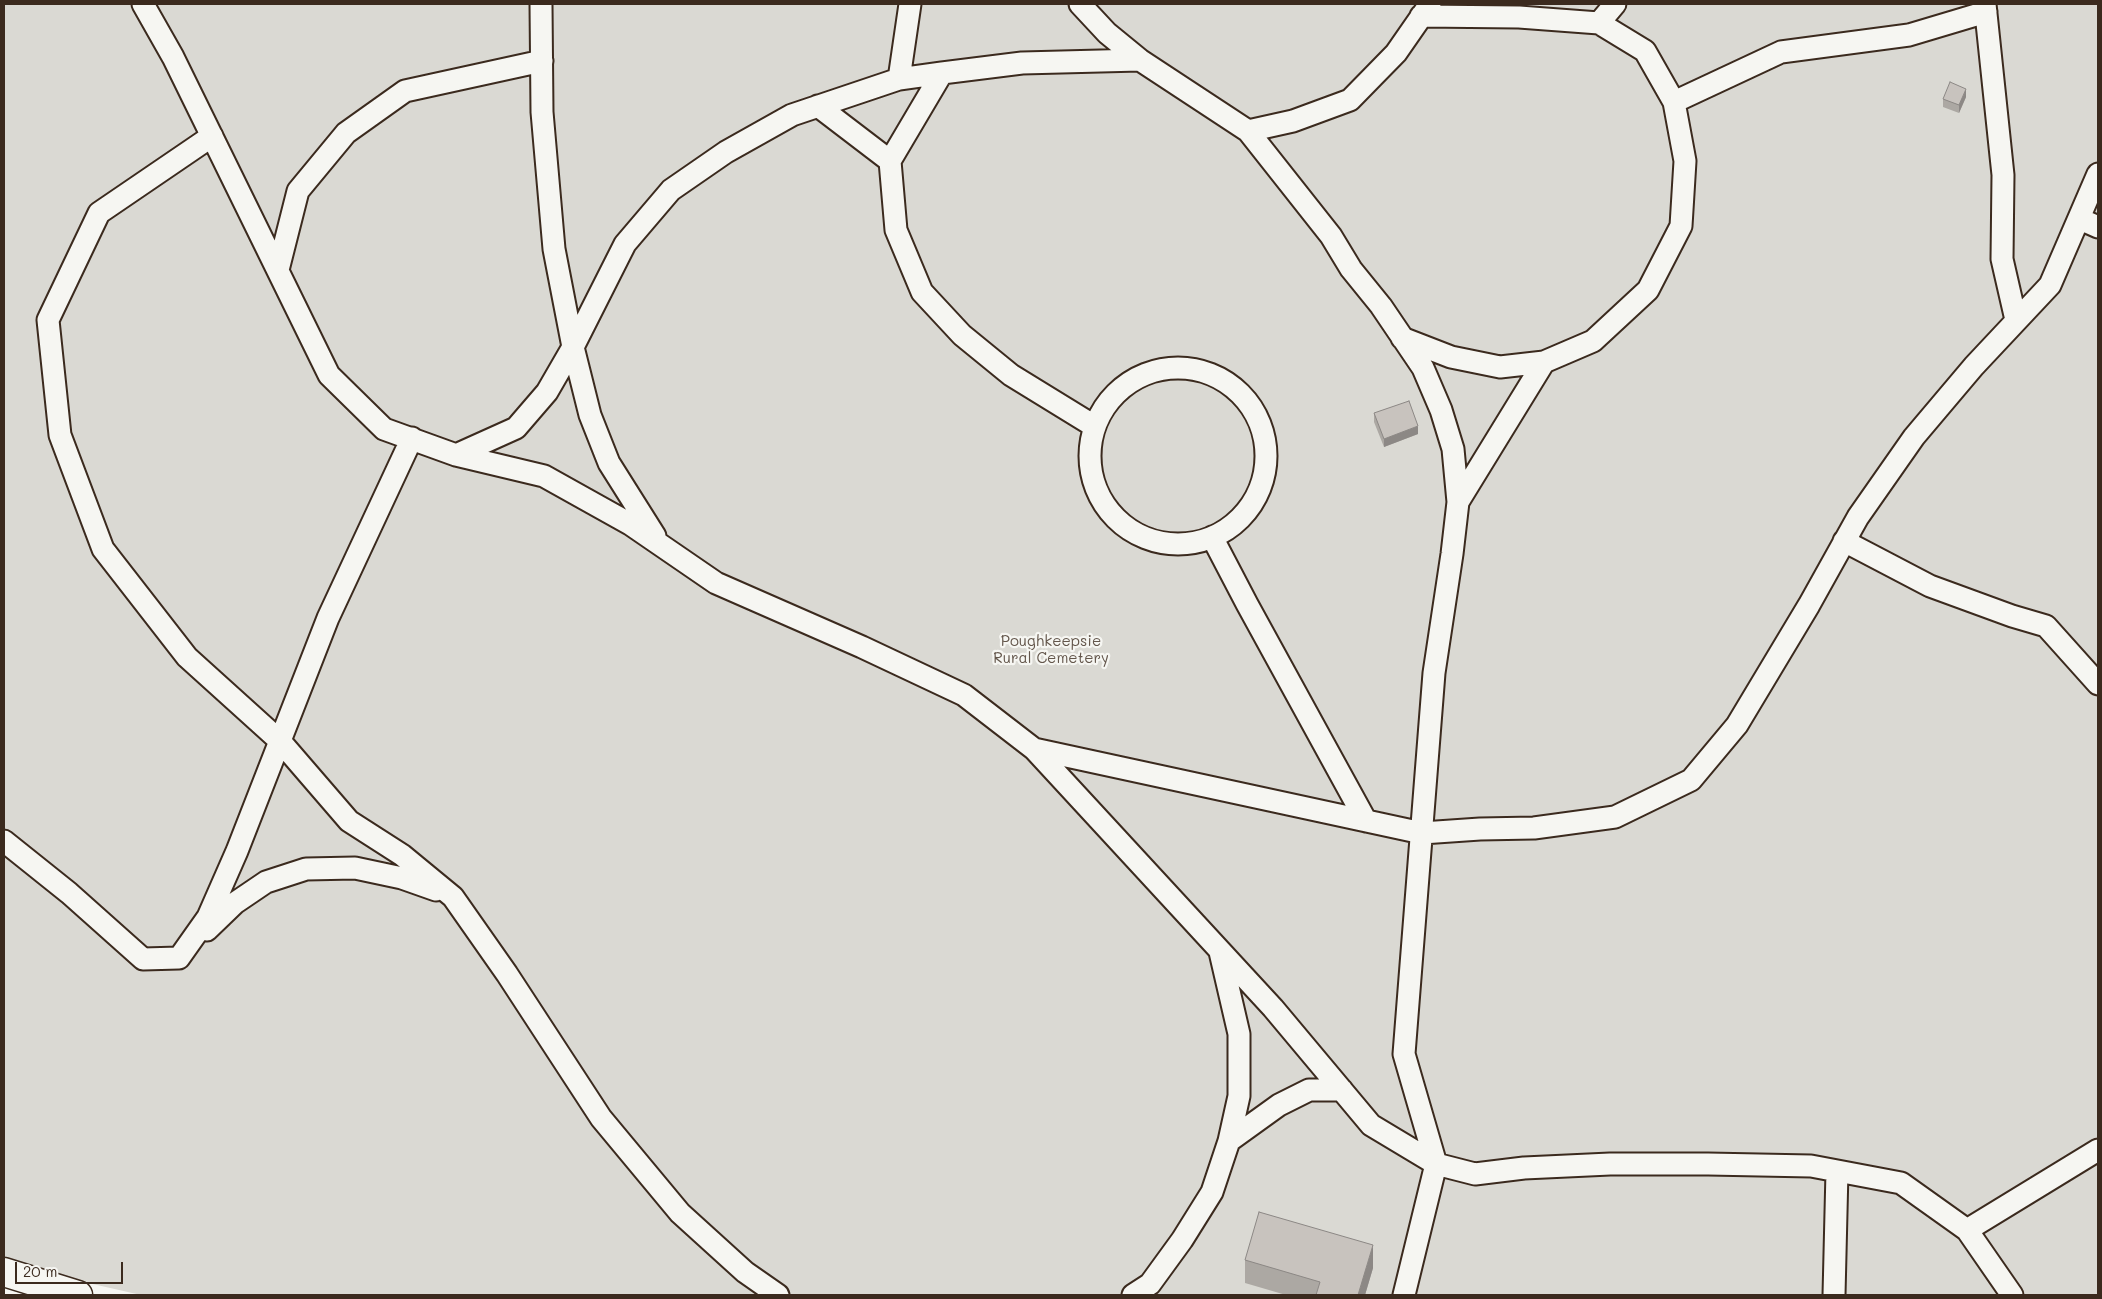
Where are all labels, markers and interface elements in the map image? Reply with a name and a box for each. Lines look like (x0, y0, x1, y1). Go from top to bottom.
park label: Poughkeepsie Rural Cemetery (993, 632, 1109, 667)
scale bar (18, 1252, 125, 1284)
text: 20 m (23, 1261, 57, 1281)

